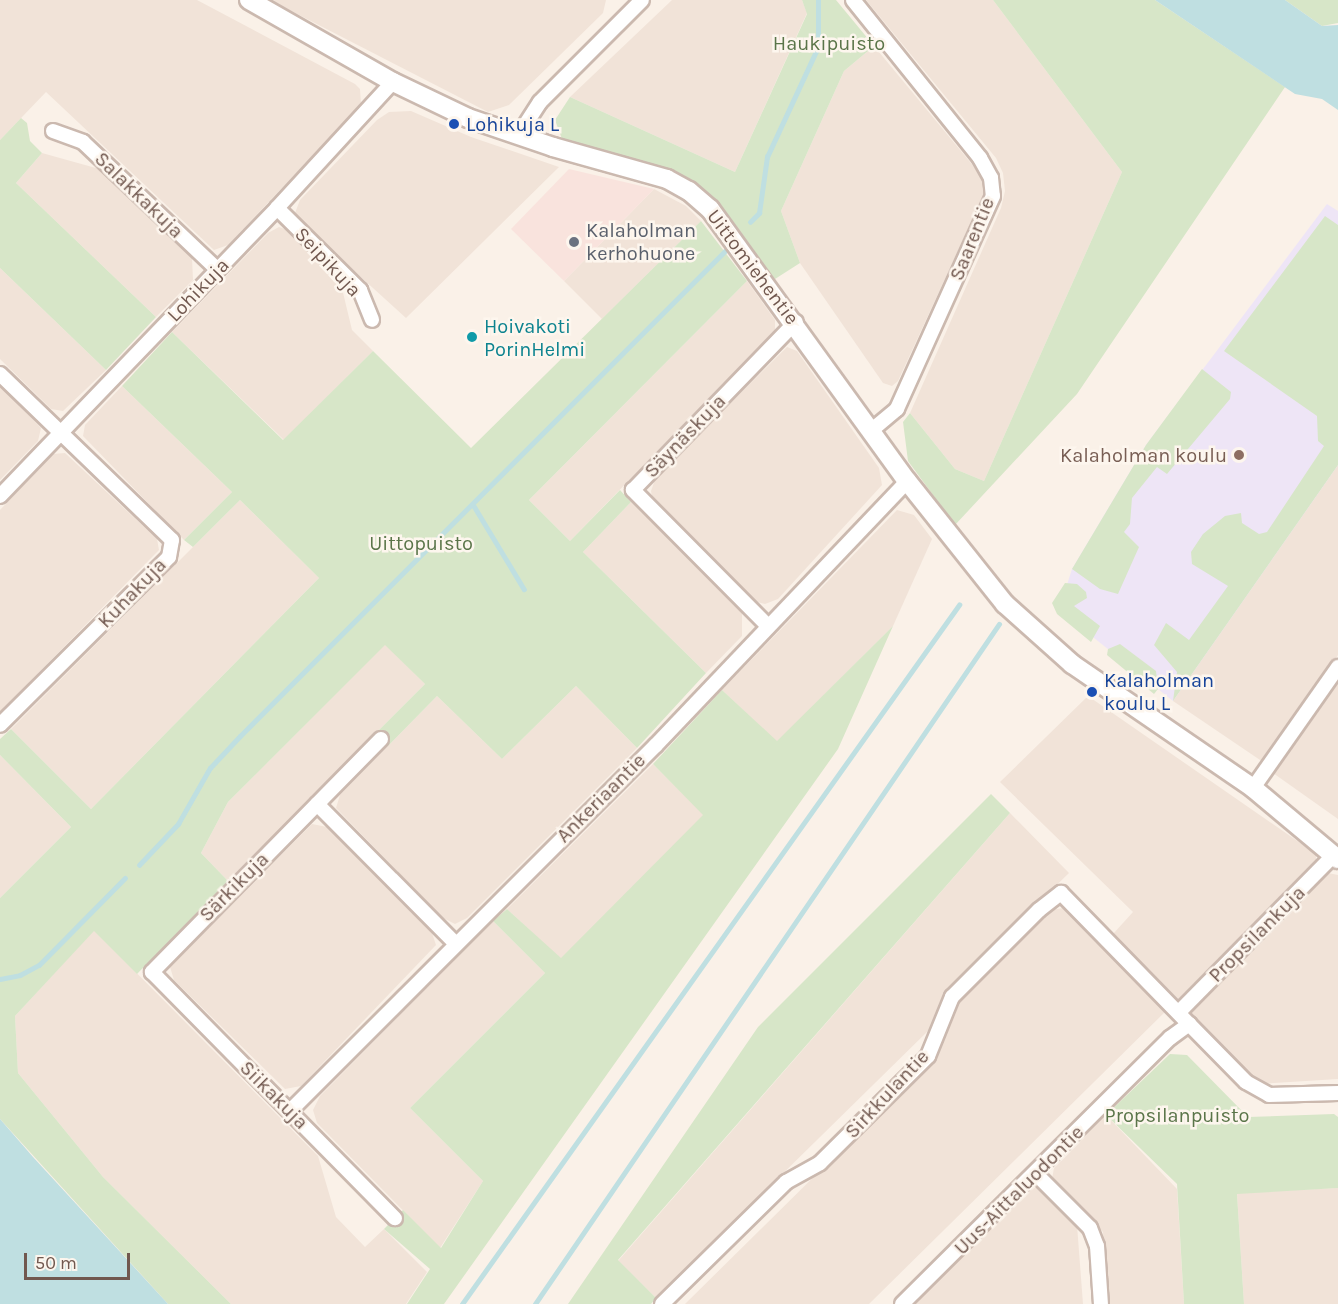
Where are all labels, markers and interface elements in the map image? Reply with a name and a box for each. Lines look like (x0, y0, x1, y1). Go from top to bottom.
park label: Haukipuisto (773, 31, 885, 55)
place label: Lohikuja L (466, 112, 559, 136)
marker: Lohikuja L (447, 117, 461, 131)
street label: Salakkakuja (90, 147, 188, 243)
street label: Saarentie (944, 194, 1000, 284)
street label: Uittomiehentie (702, 205, 804, 329)
place label: Kalaholman kerhohuone (586, 219, 696, 266)
street label: Seipikuja (290, 222, 366, 302)
marker: Kalaholman kerhohuone (567, 235, 581, 249)
street label: Lohikuja (162, 253, 234, 327)
place label: Hoivakoti PorinHelmi (484, 314, 585, 361)
marker: Hoivakoti PorinHelmi (465, 330, 479, 344)
street label: Säynäskuja (639, 389, 731, 483)
place label: Kalaholman koulu (1060, 443, 1227, 467)
marker: Kalaholman koulu (1232, 448, 1246, 462)
park label: Uittopuisto (369, 531, 473, 555)
street label: Kuhakuja (93, 553, 171, 633)
place label: Kalaholman koulu L (1104, 668, 1214, 715)
marker: Kalaholman koulu L (1085, 685, 1099, 699)
street label: Ankeriaantie (551, 748, 651, 848)
street label: Särkikuja (194, 847, 274, 927)
street label: Propsilankuja (1204, 881, 1310, 987)
street label: Sirkkulantie (840, 1045, 934, 1143)
street label: Siikakuja (235, 1056, 313, 1134)
park label: Propsilanpuisto (1105, 1103, 1249, 1127)
street label: Uus-Aittaluodontie (949, 1120, 1089, 1260)
scale bar (27, 1241, 134, 1279)
text: 50 m (35, 1252, 77, 1274)

